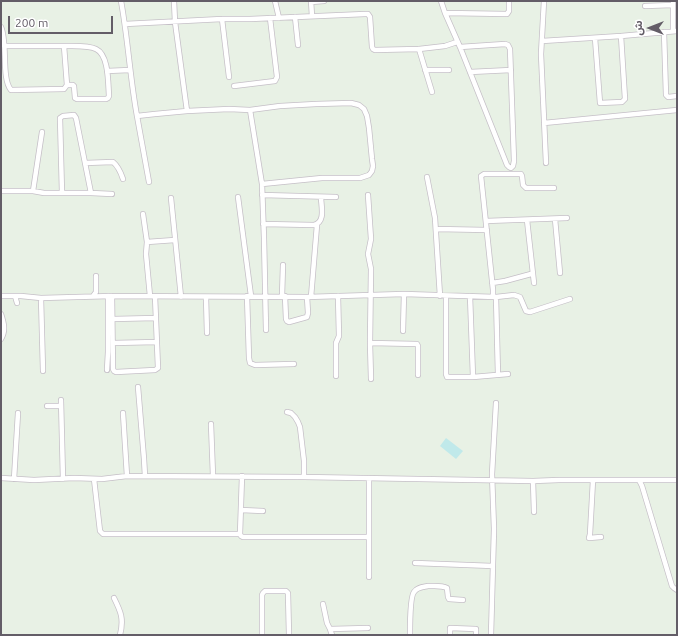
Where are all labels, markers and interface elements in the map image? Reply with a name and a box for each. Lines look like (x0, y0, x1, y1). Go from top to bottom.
scale bar (10, 8, 115, 34)
north arrow (630, 8, 670, 48)
text: 200 m (15, 16, 48, 29)
text: ش (632, 20, 644, 36)

